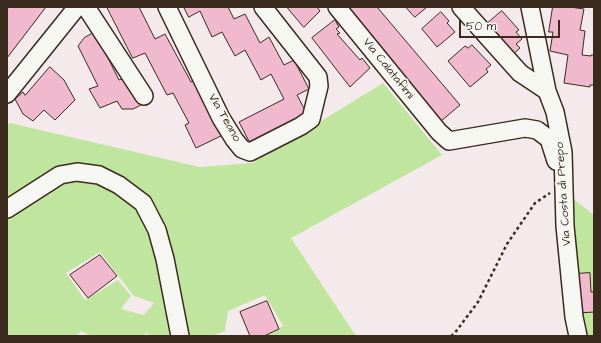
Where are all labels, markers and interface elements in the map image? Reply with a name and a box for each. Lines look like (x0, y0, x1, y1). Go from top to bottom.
scale bar (461, 12, 562, 38)
text: 50 m (466, 18, 496, 35)
street label: Via Calatafimi (359, 36, 417, 102)
street label: Via Teano (204, 91, 244, 145)
street label: Via Costa di Prepo (553, 141, 575, 247)

